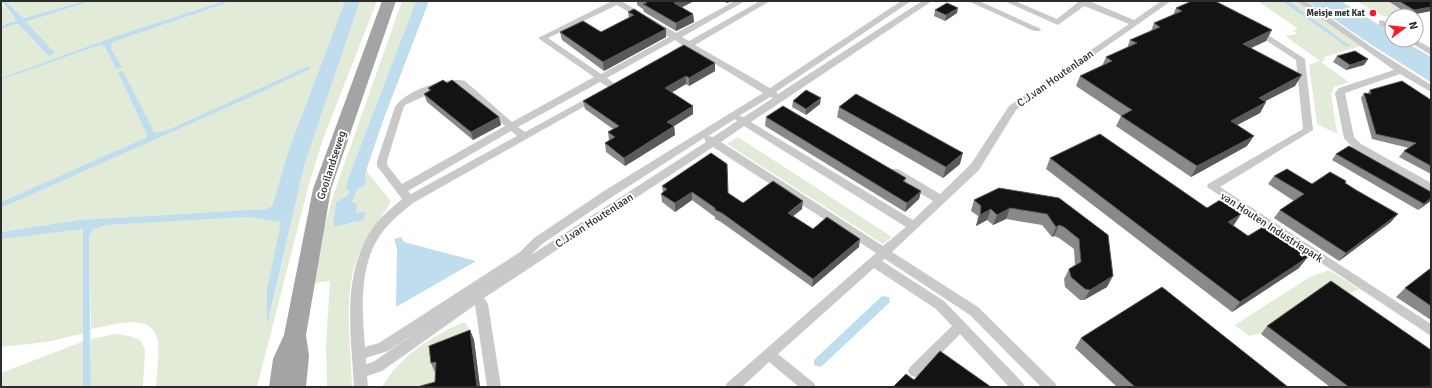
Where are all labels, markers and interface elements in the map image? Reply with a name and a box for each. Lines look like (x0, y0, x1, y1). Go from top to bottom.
place label: Meisje met Kat (1307, 8, 1366, 19)
marker: Meisje met Kat (1368, 8, 1378, 18)
north arrow (1384, 8, 1424, 48)
text: N (1406, 20, 1420, 31)
street label: C.J.van Houtenlaan (1015, 47, 1096, 110)
street label: Gooilandseweg (314, 129, 349, 201)
street label: van Houten Industriepark (1218, 189, 1326, 266)
street label: C.J.van Houtenlaan (553, 190, 636, 250)

